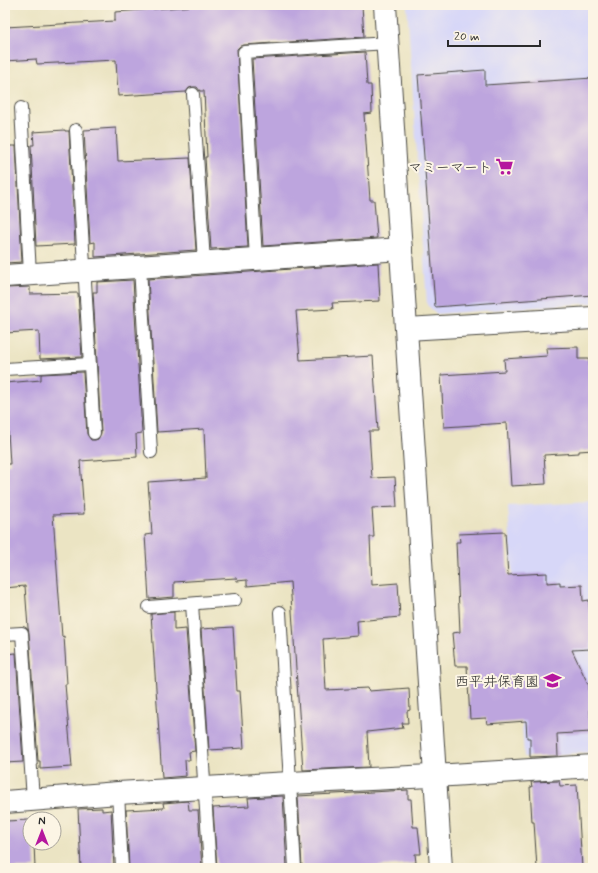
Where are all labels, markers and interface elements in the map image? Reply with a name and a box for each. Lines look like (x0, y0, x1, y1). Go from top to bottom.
scale bar (448, 22, 540, 48)
text: 20 m (454, 29, 480, 45)
supermarket icon: マミーマート (495, 157, 515, 177)
place label: マミーマート (408, 159, 492, 177)
school or university icon: 西平井保育園 (542, 671, 562, 691)
place label: 西平井保育園 (455, 673, 539, 691)
north arrow (22, 811, 62, 851)
text: N (38, 815, 46, 829)

